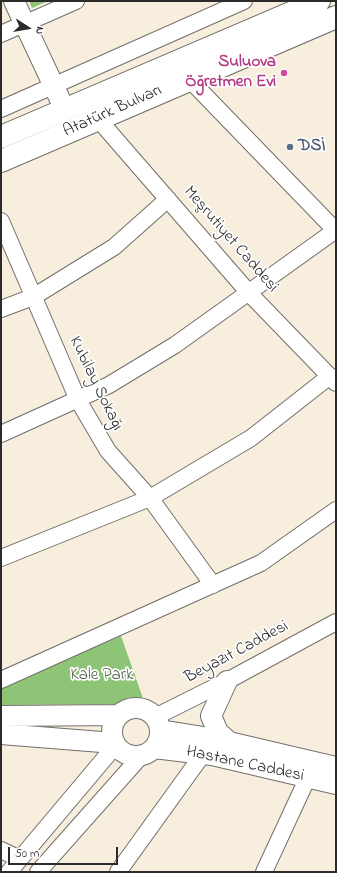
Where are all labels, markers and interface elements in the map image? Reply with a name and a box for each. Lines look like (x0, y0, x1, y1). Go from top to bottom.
north arrow (8, 8, 48, 48)
text: N (31, 25, 48, 36)
place label: Suluova Öğretmen Evi (185, 53, 276, 93)
marker: Suluova Öğretmen Evi (279, 68, 289, 78)
street label: Atatürk Bulvarı (61, 81, 165, 143)
place label: DSİ (298, 137, 325, 157)
marker: DSİ (285, 142, 295, 152)
street label: Meşrutiyet Caddesi (178, 183, 282, 297)
street label: Kubilay Sokağı (63, 334, 127, 434)
street label: Beyazıt Caddesi (182, 617, 292, 689)
park label: Kale Park (71, 666, 133, 686)
street label: Hastane Caddesi (184, 743, 306, 787)
scale bar (10, 839, 120, 865)
text: 50 m (15, 845, 39, 863)

